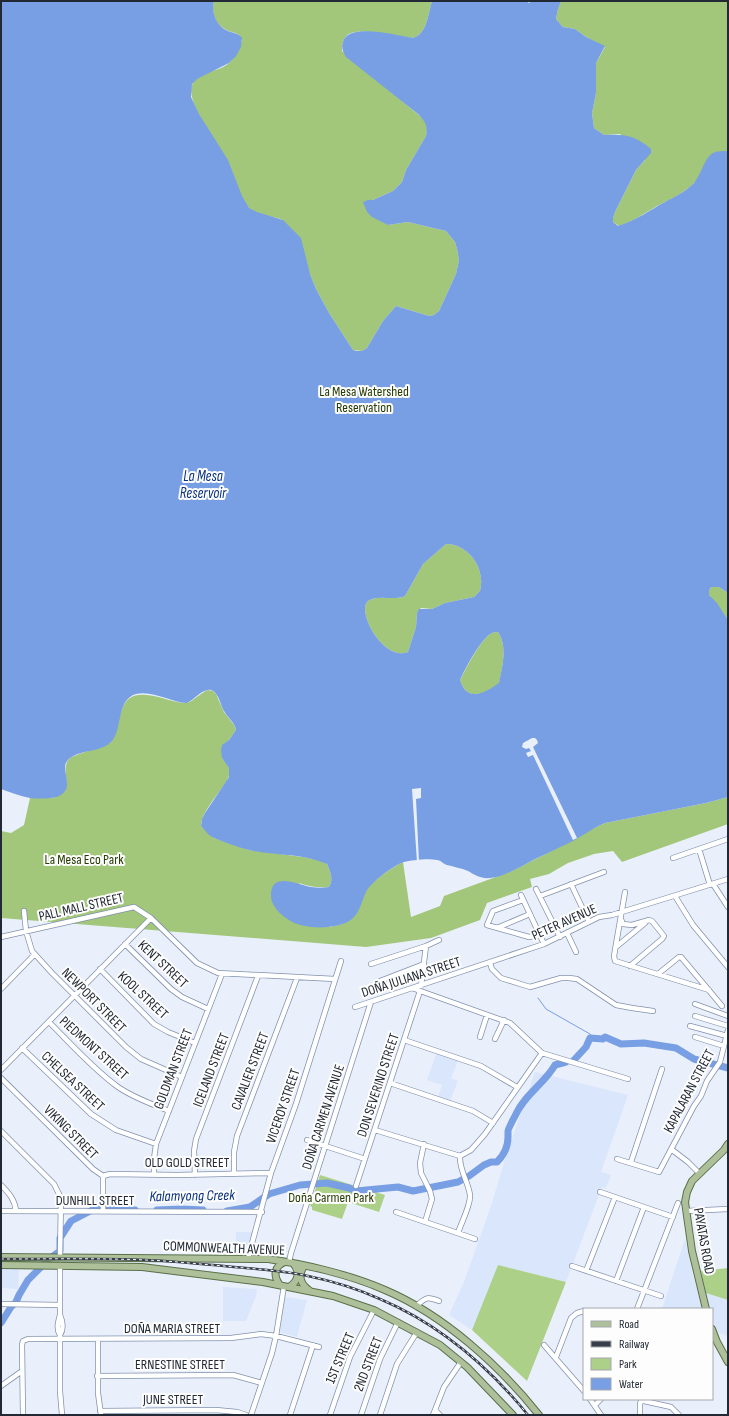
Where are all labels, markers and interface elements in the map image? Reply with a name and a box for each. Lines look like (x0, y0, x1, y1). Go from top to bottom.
park label: La Mesa Watershed Reservation (319, 383, 409, 416)
water label: La Mesa Reservoir (180, 467, 227, 503)
park label: La Mesa Eco Park (44, 851, 124, 868)
street label: PALL MALL STREET (37, 889, 125, 925)
street label: PETER AVENUE (529, 900, 599, 944)
street label: KENT STREET (134, 937, 192, 992)
street label: DOÑA JULIANA STREET (359, 953, 463, 1001)
street label: NEWPORT STREET (58, 964, 130, 1036)
street label: KOOL STREET (114, 967, 172, 1023)
street label: PIEDMONT STREET (56, 1013, 132, 1084)
street label: GOLDMAN STREET (150, 1026, 196, 1112)
street label: CAVALIER STREET (227, 1029, 273, 1112)
street label: ICELAND STREET (189, 1030, 233, 1110)
street label: DON SEVERINO STREET (353, 1031, 403, 1139)
street label: KAPALARAN STREET (660, 1046, 718, 1136)
street label: CHELSEA STREET (38, 1048, 108, 1115)
street label: DOÑA CARMEN AVENUE (298, 1062, 348, 1172)
street label: VICEROY STREET (262, 1066, 304, 1146)
street label: VIKING STREET (40, 1101, 102, 1163)
street label: OLD GOLD STREET (145, 1154, 230, 1171)
water label: Kalamyong Creek (149, 1186, 235, 1206)
park label: Doña Carmen Park (288, 1189, 374, 1206)
street label: DUNHILL STREET (56, 1192, 135, 1209)
street label: PAYATAS ROAD (690, 1207, 718, 1276)
street label: COMMONWEALTH AVENUE (163, 1237, 285, 1259)
legend (583, 1308, 713, 1400)
text: Road (619, 1317, 639, 1332)
street label: DOÑA MARIA STREET (124, 1320, 220, 1337)
street label: 1ST STREET (322, 1330, 358, 1386)
street label: 2ND STREET (350, 1334, 386, 1394)
text: Railway (619, 1337, 650, 1352)
street label: ERNESTINE STREET (135, 1356, 225, 1373)
text: Park (619, 1357, 637, 1372)
text: Water (619, 1377, 643, 1392)
street label: JUNE STREET (142, 1391, 203, 1408)

